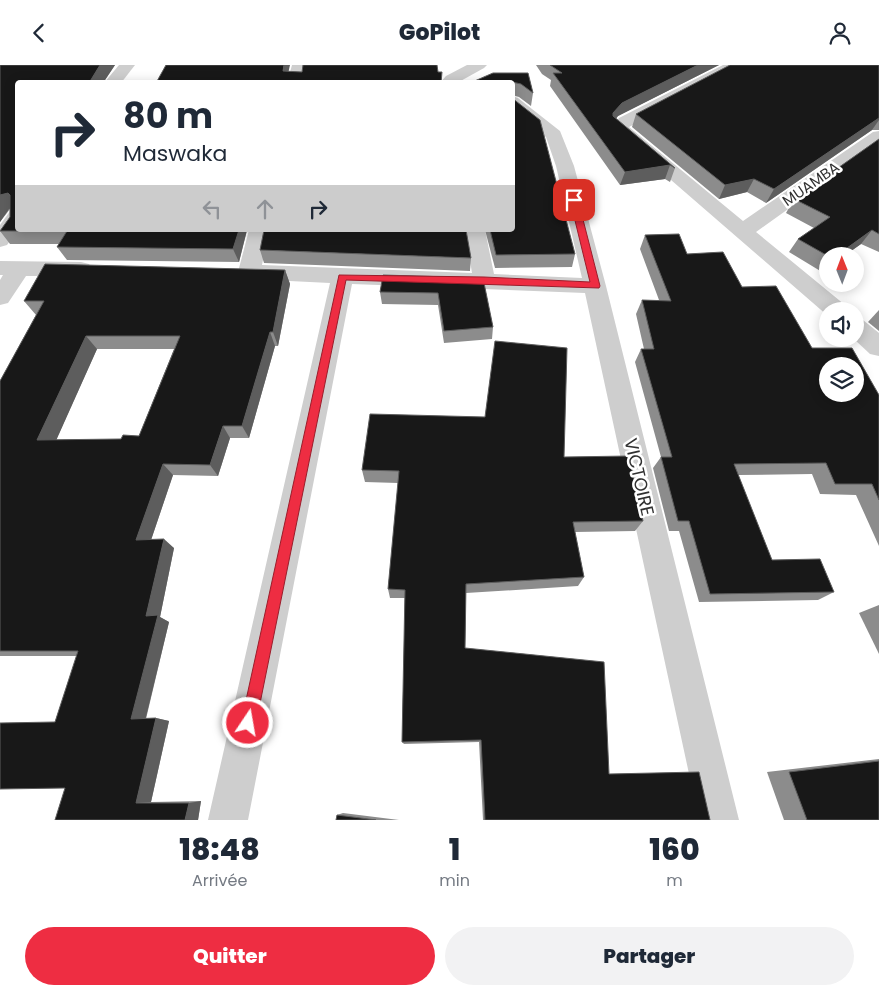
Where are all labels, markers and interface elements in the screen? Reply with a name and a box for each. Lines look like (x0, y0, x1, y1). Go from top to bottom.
text: GoPilot (399, 17, 480, 48)
icon: back (25, 19, 53, 47)
icon: person (826, 19, 854, 47)
text: 80 m (123, 91, 213, 140)
icon: right (40, 100, 105, 165)
text: Maswaka (123, 138, 227, 169)
street label: MUAMBA (778, 156, 844, 211)
pin (553, 179, 595, 221)
icon: arrive (560, 186, 588, 214)
icon: left (198, 195, 226, 223)
icon: ahead (251, 195, 279, 223)
icon: right (304, 195, 332, 223)
north arrow (819, 247, 864, 293)
map controls (819, 247, 864, 402)
button: sound (819, 302, 864, 347)
button: layers (819, 357, 864, 402)
street label: VICTOIRE (618, 436, 661, 518)
position arrow (221, 696, 273, 748)
text: 18:48 (179, 828, 260, 871)
text: 1 (449, 828, 460, 871)
text: 160 (649, 828, 700, 871)
text: Arrivée (192, 869, 247, 892)
text: min (439, 869, 470, 892)
text: m (666, 869, 683, 892)
button: Quitter (25, 927, 435, 985)
button: Partager (445, 927, 854, 985)

